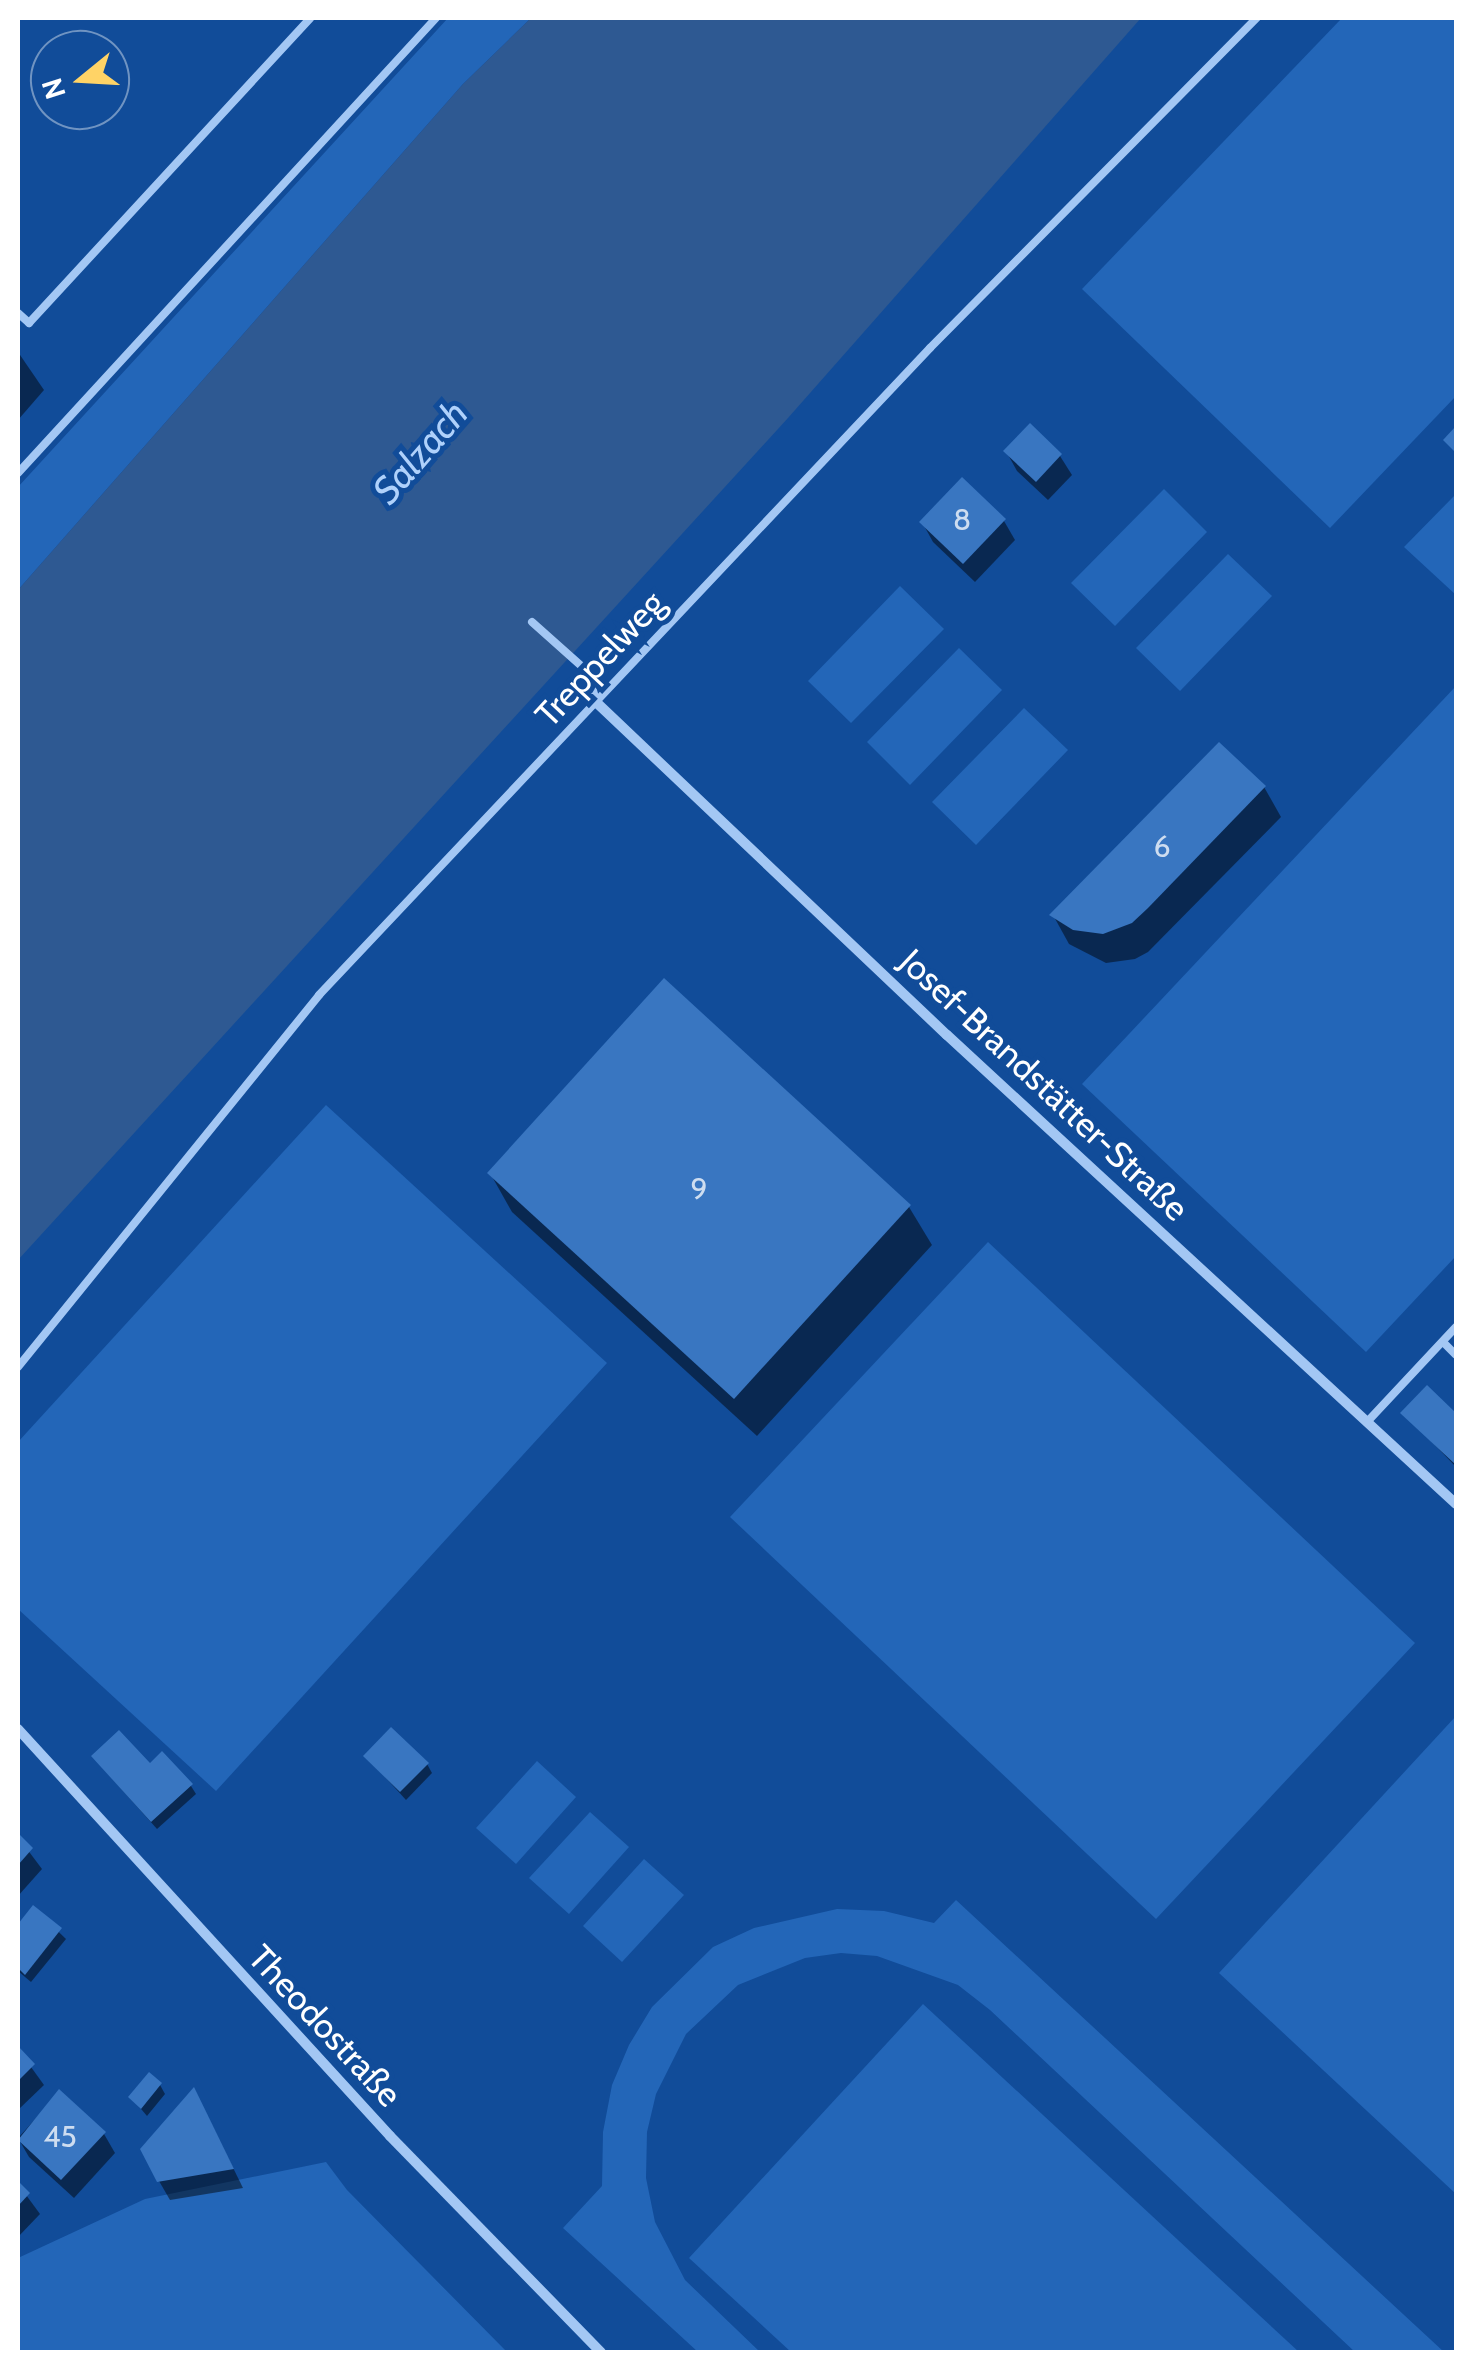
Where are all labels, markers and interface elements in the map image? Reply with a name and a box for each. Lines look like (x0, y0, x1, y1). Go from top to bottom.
north arrow (30, 30, 130, 130)
text: N (34, 74, 73, 103)
water label: Salzach (363, 391, 477, 513)
house number: 8 (953, 502, 971, 538)
street label: Treppelweg (527, 583, 673, 735)
house number: 6 (1153, 829, 1171, 865)
street label: Josef-Brandstätter-Straße (891, 940, 1197, 1230)
house number: 9 (690, 1171, 708, 1207)
street label: Theodostraße (240, 1937, 410, 2115)
house number: 45 (43, 2119, 77, 2155)

